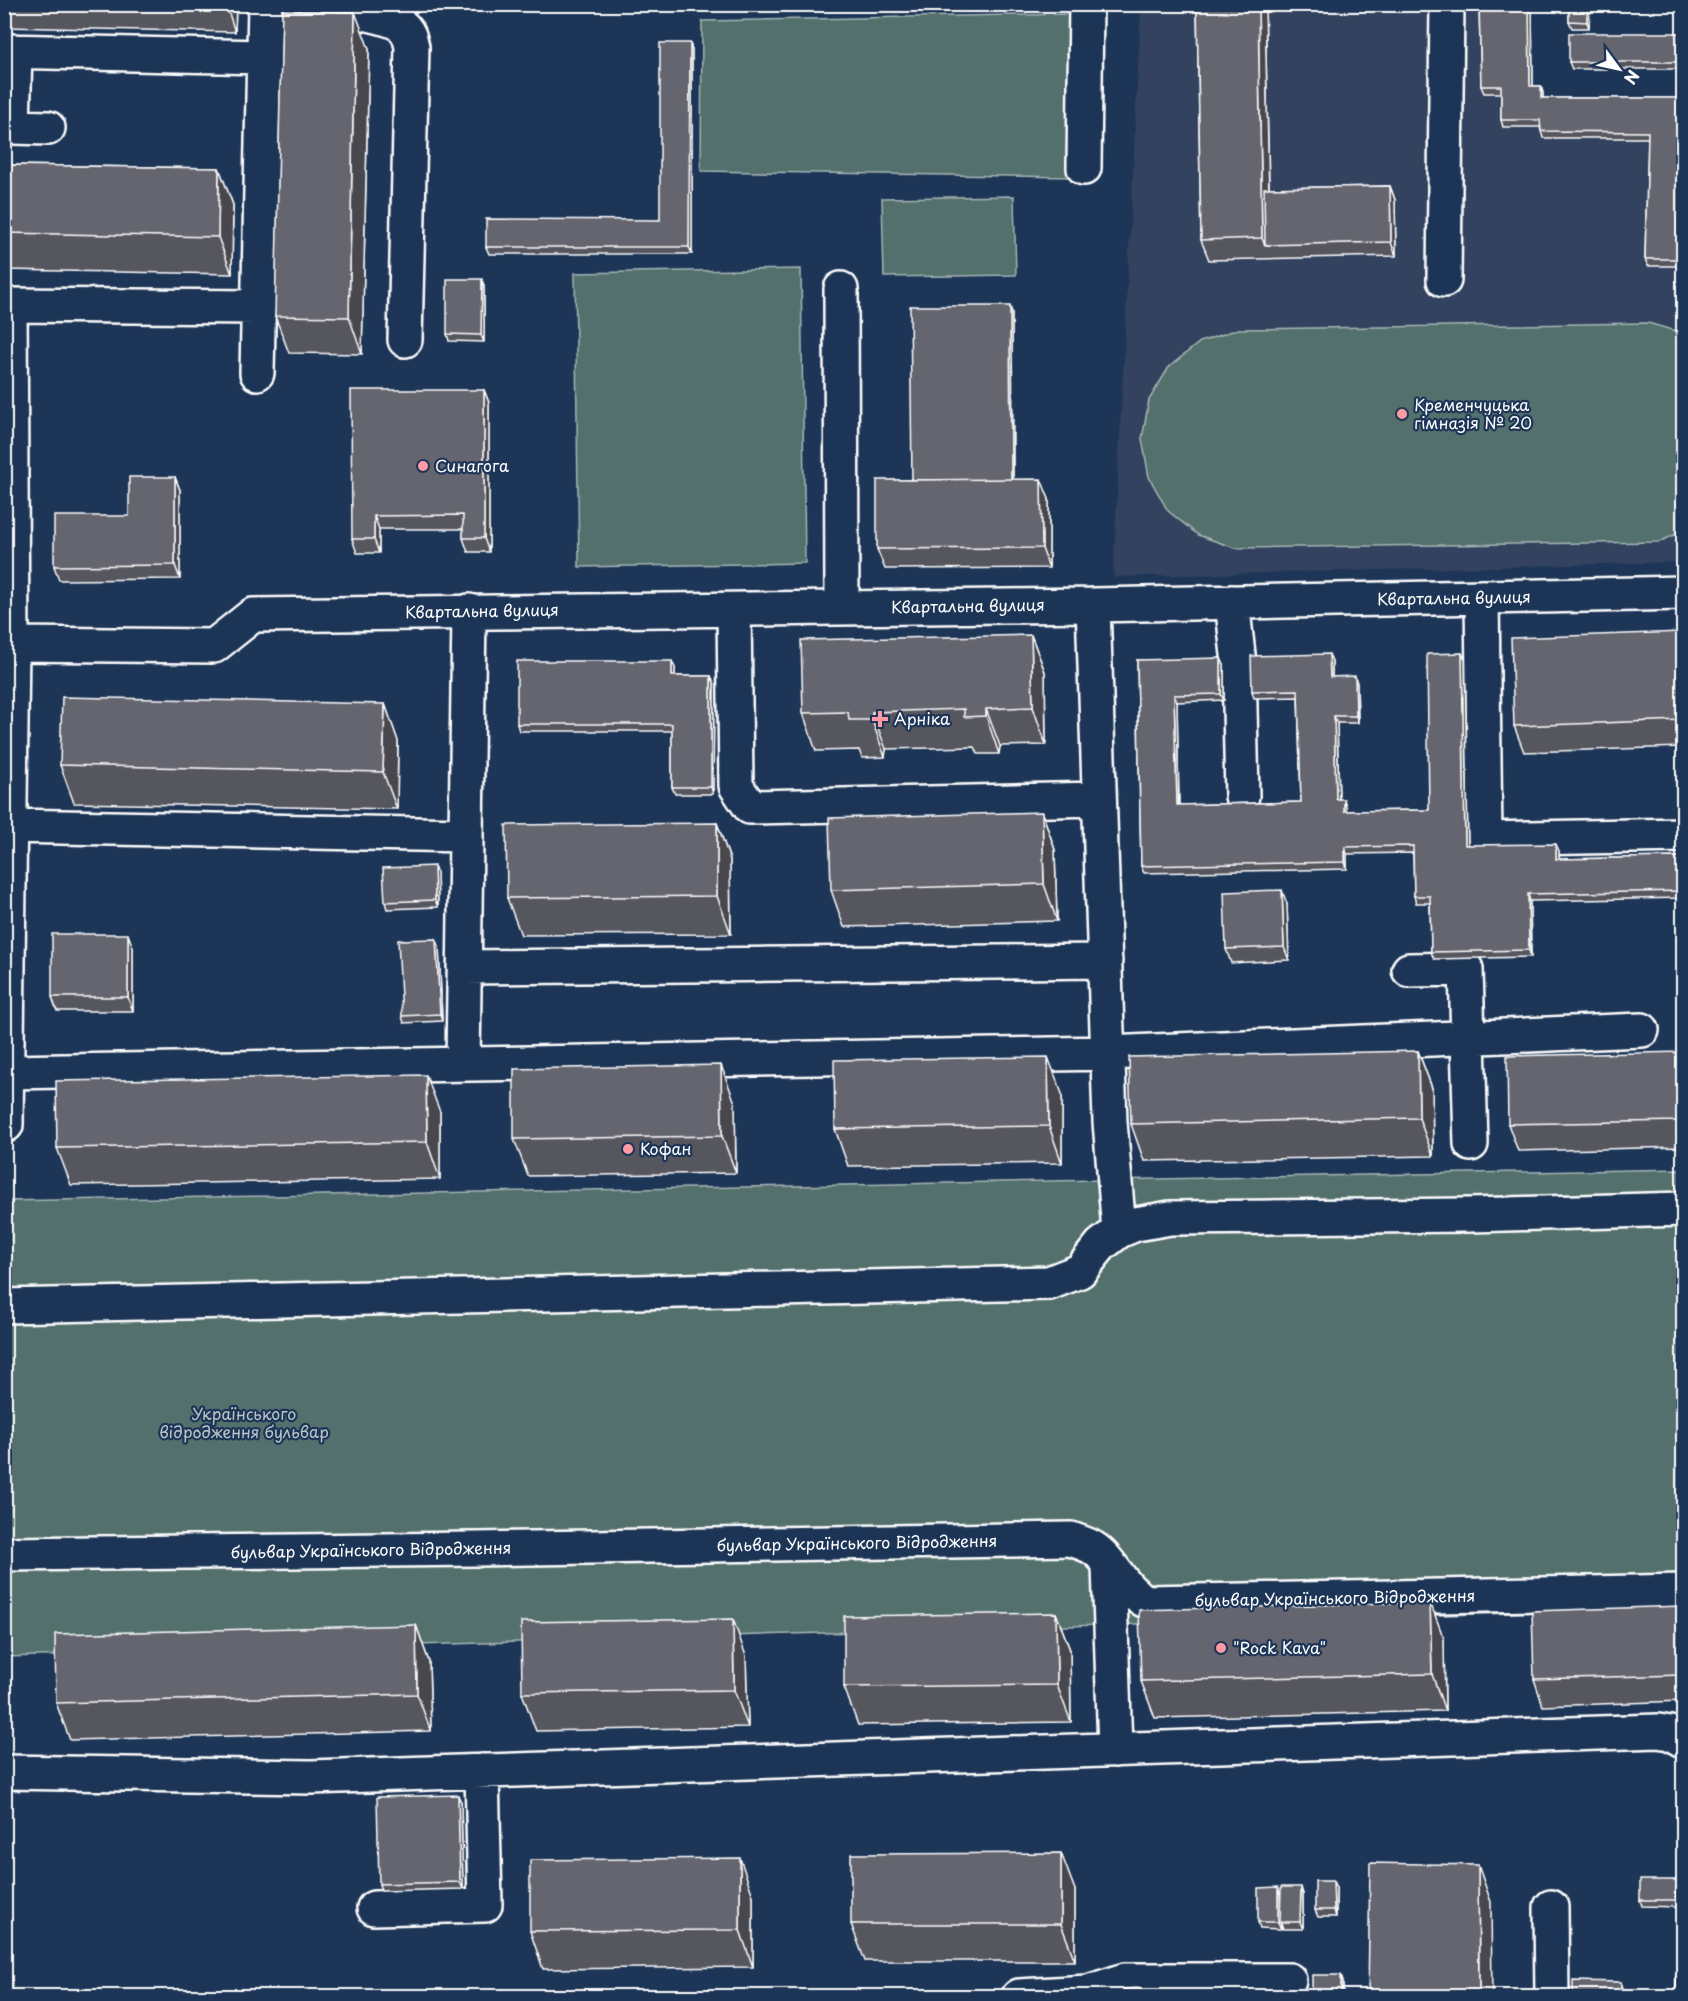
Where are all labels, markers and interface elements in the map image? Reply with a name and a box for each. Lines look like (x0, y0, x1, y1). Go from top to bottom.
north arrow (1589, 39, 1649, 99)
text: N (1619, 66, 1646, 90)
place label: Кременчуцька гімназія № 20 (1414, 392, 1532, 434)
marker: Кременчуцька гімназія № 20 (1395, 407, 1409, 421)
place label: Синагога (435, 453, 509, 477)
marker: Синагога (416, 459, 430, 473)
street label: Квартальна вулиця (1377, 584, 1531, 610)
street label: Квартальна вулиця (891, 592, 1045, 618)
street label: Квартальна вулиця (405, 597, 559, 623)
place label: Арніка (894, 706, 950, 730)
marker: Арніка (871, 710, 889, 728)
place label: Кофан (640, 1136, 691, 1160)
marker: Кофан (621, 1142, 635, 1156)
park label: Українського відродження бульвар (159, 1401, 329, 1443)
street label: бульвар Українського Відродження (716, 1528, 997, 1556)
street label: бульвар Українського Відродження (230, 1535, 511, 1563)
street label: бульвар Українського Відродження (1194, 1583, 1475, 1611)
place label: "Rock Kava" (1233, 1635, 1326, 1659)
marker: "Rock Kava" (1214, 1641, 1228, 1655)

